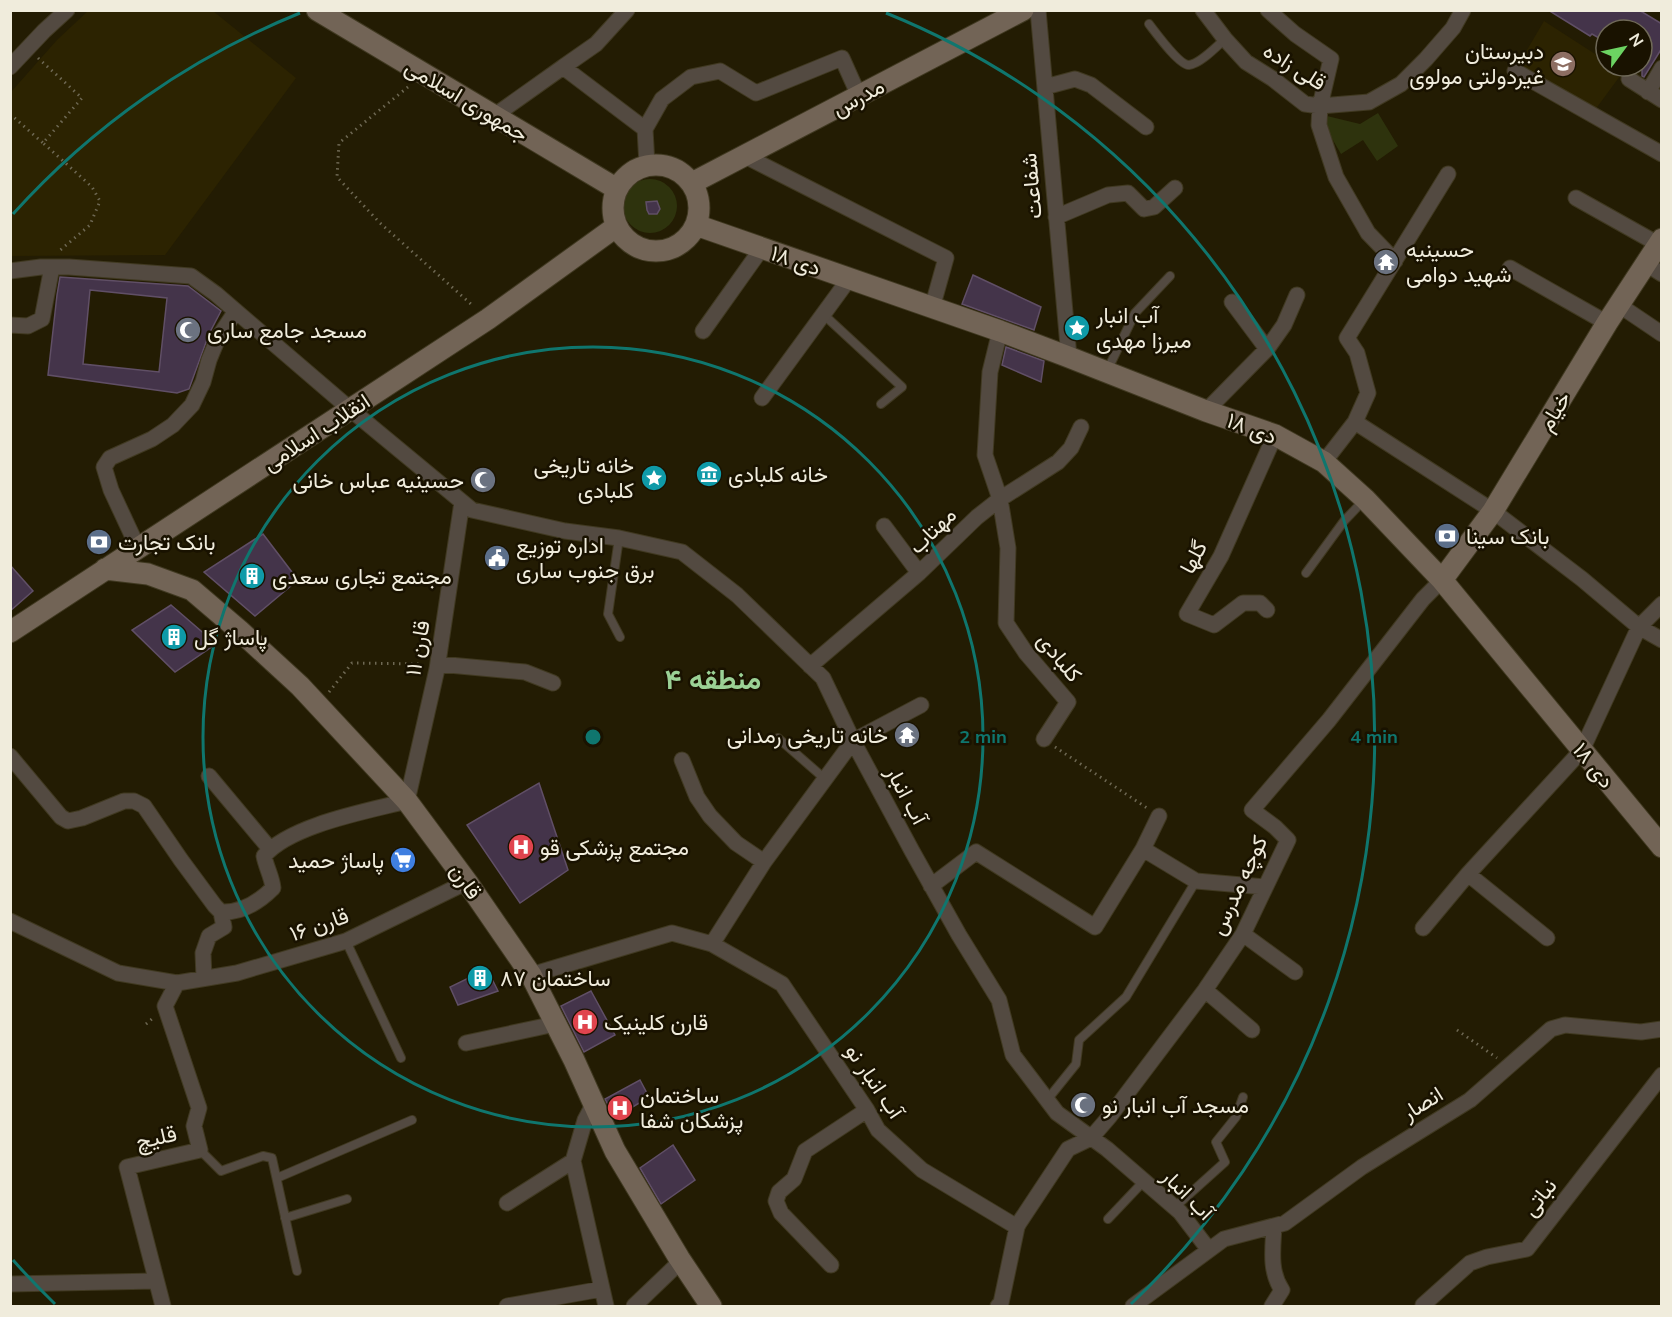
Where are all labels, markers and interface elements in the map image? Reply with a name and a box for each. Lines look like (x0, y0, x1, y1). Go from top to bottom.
north arrow (1594, 18, 1654, 78)
text: N (1625, 29, 1648, 50)
street label: قلی زاده (1258, 36, 1332, 96)
place label: دبیرستان غیردولتی مولوی (1409, 37, 1544, 90)
school or university icon: دبیرستان غیردولتی مولوی (1548, 49, 1578, 79)
street label: جمهوری اسلامی (400, 52, 534, 148)
street label: مدرس (827, 72, 889, 122)
street label: شفاعت (1014, 152, 1048, 220)
place label: حسینیه شهید دوامی (1406, 235, 1512, 288)
street label: ۱۸ دی (767, 238, 825, 282)
temple icon: حسینیه شهید دوامی (1371, 247, 1401, 277)
place label: آب انبار میرزا مهدی (1095, 301, 1191, 354)
place icon: آب انبار میرزا مهدی (1062, 313, 1092, 343)
mosque icon: مسجد جامع ساری (173, 315, 203, 345)
place label: مسجد جامع ساری (207, 316, 367, 345)
street label: خیام (1531, 386, 1578, 437)
street label: انقلاب اسلامی (257, 387, 375, 477)
street label: ۱۸ دی (1223, 406, 1281, 450)
place label: خانه تاریخی کلبادی (533, 451, 634, 504)
museum icon: خانه کلبادی (694, 459, 724, 489)
place label: خانه کلبادی (728, 460, 828, 488)
place icon: خانه تاریخی کلبادی (639, 463, 669, 493)
mosque icon: حسینیه عباس خانی (468, 465, 498, 495)
place label: حسینیه عباس خانی (293, 466, 464, 494)
street label: مهتاب (902, 500, 962, 560)
bank icon: بانک سینا (1432, 521, 1462, 551)
place label: بانک سینا (1466, 522, 1549, 550)
bank icon: بانک تجارت (84, 527, 114, 557)
place label: بانک تجارت (118, 528, 216, 556)
place label: اداره توزیع برق جنوب ساری (516, 531, 654, 584)
street label: گلها (1173, 535, 1213, 578)
public building icon: اداره توزیع برق جنوب ساری (482, 543, 512, 573)
building icon: مجتمع تجاری سعدی (237, 561, 267, 591)
place label: مجتمع تجاری سعدی (272, 562, 452, 591)
street label: قارن ۱۱ (398, 618, 436, 678)
building icon: پاساژ گل (159, 622, 189, 652)
place label: پاساژ گل (194, 623, 268, 652)
street label: کلبادی (1031, 626, 1089, 688)
district label: منطقه ۴ (665, 661, 761, 696)
temple icon: خانه تاریخی رمدانی (892, 720, 922, 750)
place label: خانه تاریخی رمدانی (727, 721, 888, 749)
text: 2 min (959, 725, 1007, 748)
text: 4 min (1350, 725, 1398, 748)
centre of rings (583, 727, 603, 747)
street label: ۱۸ دی (1567, 736, 1621, 794)
street label: آب انبار (880, 760, 935, 831)
street label: کوچه مدرس (1203, 831, 1274, 940)
hospital icon: مجتمع پزشکی قو (506, 832, 536, 862)
place label: مجتمع پزشکی قو (540, 833, 689, 862)
supermarket icon: پاساژ حمید (388, 845, 418, 875)
place label: پاساژ حمید (288, 846, 384, 875)
street label: قارن (444, 858, 488, 904)
street label: قارن ۱۶ (286, 901, 352, 947)
building icon: ساختمان ٨٧ (465, 963, 495, 993)
place label: ساختمان ٨٧ (500, 964, 611, 992)
hospital icon: قارن کلینیک (570, 1007, 600, 1037)
place label: قارن کلینیک (604, 1008, 708, 1036)
street label: آب انبار نو (840, 1038, 911, 1125)
street label: انصار (1395, 1080, 1448, 1127)
place label: ساختمان پزشکان شفا (640, 1081, 743, 1135)
mosque icon: مسجد آب انبار نو (1068, 1090, 1098, 1120)
place label: مسجد آب انبار نو (1102, 1091, 1249, 1119)
hospital icon: ساختمان پزشکان شفا (605, 1093, 635, 1123)
street label: قلیچ (133, 1119, 180, 1156)
street label: آب انبار (1155, 1161, 1221, 1227)
street label: نباتی (1515, 1172, 1563, 1222)

